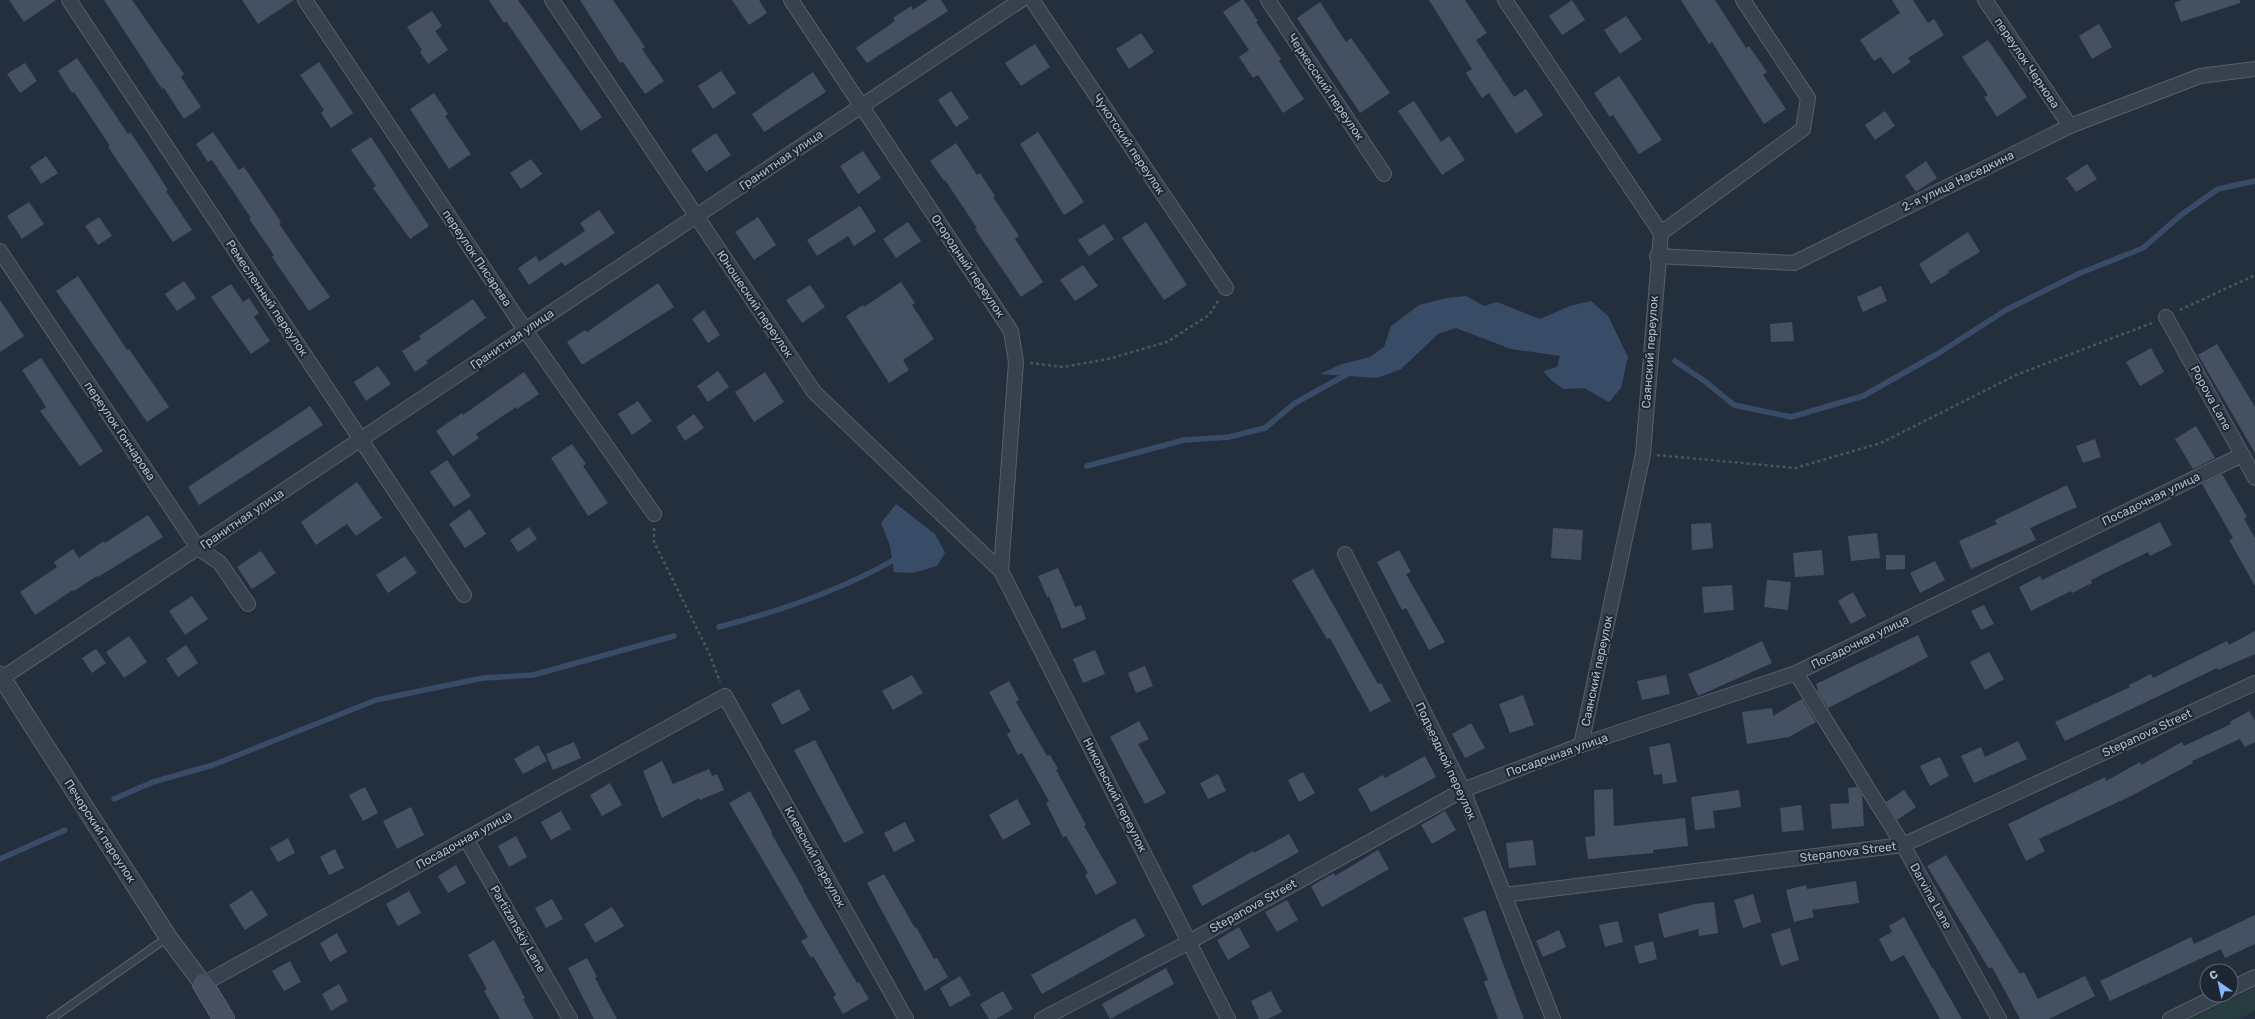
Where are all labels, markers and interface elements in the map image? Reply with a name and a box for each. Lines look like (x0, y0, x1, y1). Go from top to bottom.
street label: переулок Чернова (1992, 15, 2062, 111)
street label: Черкесский переулок (1285, 31, 1367, 144)
street label: Чукотский переулок (1090, 91, 1168, 197)
street label: Гранитная улица (737, 127, 825, 193)
street label: 2-я улица Наседкина (1900, 148, 2016, 214)
street label: переулок Писарева (440, 207, 514, 309)
street label: Огородный переулок (928, 212, 1008, 321)
street label: Ремесленный переулок (223, 237, 311, 359)
street label: Юношеский переулок (714, 248, 796, 361)
street label: Саянский переулок (1639, 295, 1661, 409)
street label: Гранитная улица (468, 306, 556, 372)
street label: Popova Lane (2188, 363, 2235, 433)
street label: переулок Гончарова (82, 379, 158, 483)
street label: Посадочная улица (2100, 469, 2202, 529)
street label: Гранитная улица (198, 486, 286, 552)
street label: Посадочная улица (1809, 612, 1911, 672)
street label: Саянский переулок (1578, 614, 1616, 728)
street label: Подъездной переулок (1413, 700, 1480, 822)
street label: Stepanova Street (2100, 706, 2194, 760)
street label: Посадочная улица (1504, 730, 1610, 780)
street label: Никольский переулок (1080, 736, 1150, 855)
street label: Печорский переулок (61, 777, 139, 886)
street label: Киевский переулок (781, 804, 849, 910)
street label: Посадочная улица (414, 808, 514, 872)
street label: Stepanova Street (1799, 839, 1897, 865)
street label: Darvina Lane (1907, 861, 1955, 932)
street label: Stepanova Street (1207, 876, 1299, 936)
street label: Partizanskiy Lane (487, 883, 549, 975)
north arrow (2199, 963, 2239, 1003)
text: С (2207, 967, 2221, 983)

